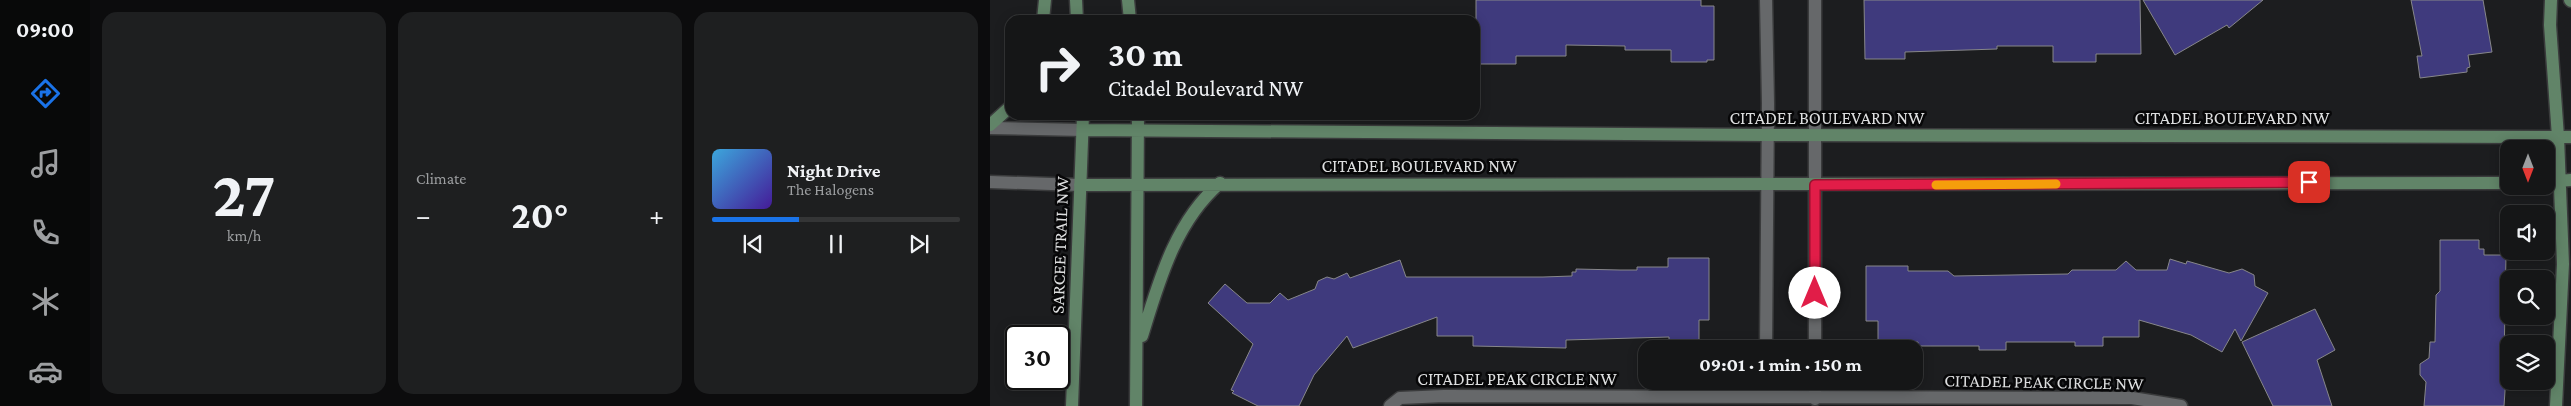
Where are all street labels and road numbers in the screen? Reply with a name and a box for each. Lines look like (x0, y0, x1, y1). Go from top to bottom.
street label: CITADEL BOULEVARD NW (1729, 108, 1925, 128)
street label: CITADEL BOULEVARD NW (2134, 108, 2330, 128)
street label: CITADEL BOULEVARD NW (1321, 156, 1517, 176)
street label: SARCEE TRAIL NW (1048, 175, 1072, 314)
street label: CITADEL PEAK CIRCLE NW (1417, 369, 1617, 389)
street label: CITADEL PEAK CIRCLE NW (1944, 370, 2144, 394)

